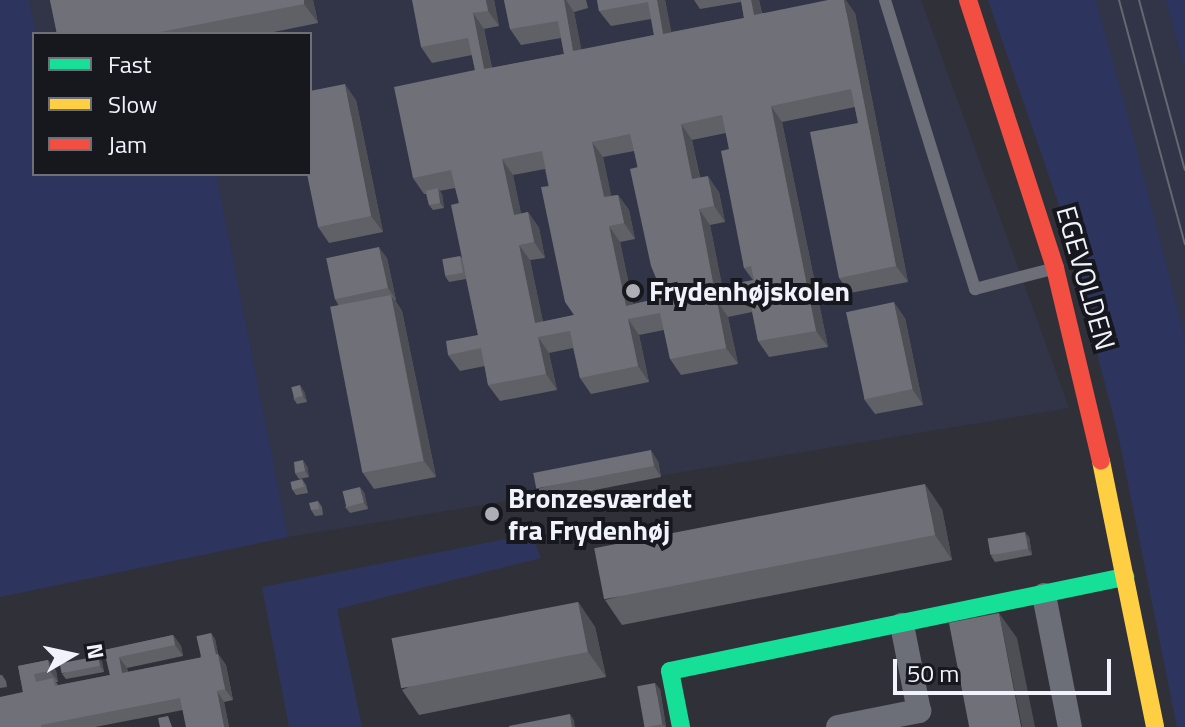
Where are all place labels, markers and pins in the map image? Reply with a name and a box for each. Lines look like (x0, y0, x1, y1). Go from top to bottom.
place label: Frydenhøjskolen (649, 274, 850, 308)
marker: Frydenhøjskolen (624, 282, 642, 300)
place label: Bronzesværdet fra Frydenhøj (508, 481, 692, 547)
marker: Bronzesværdet fra Frydenhøj (483, 505, 501, 523)

